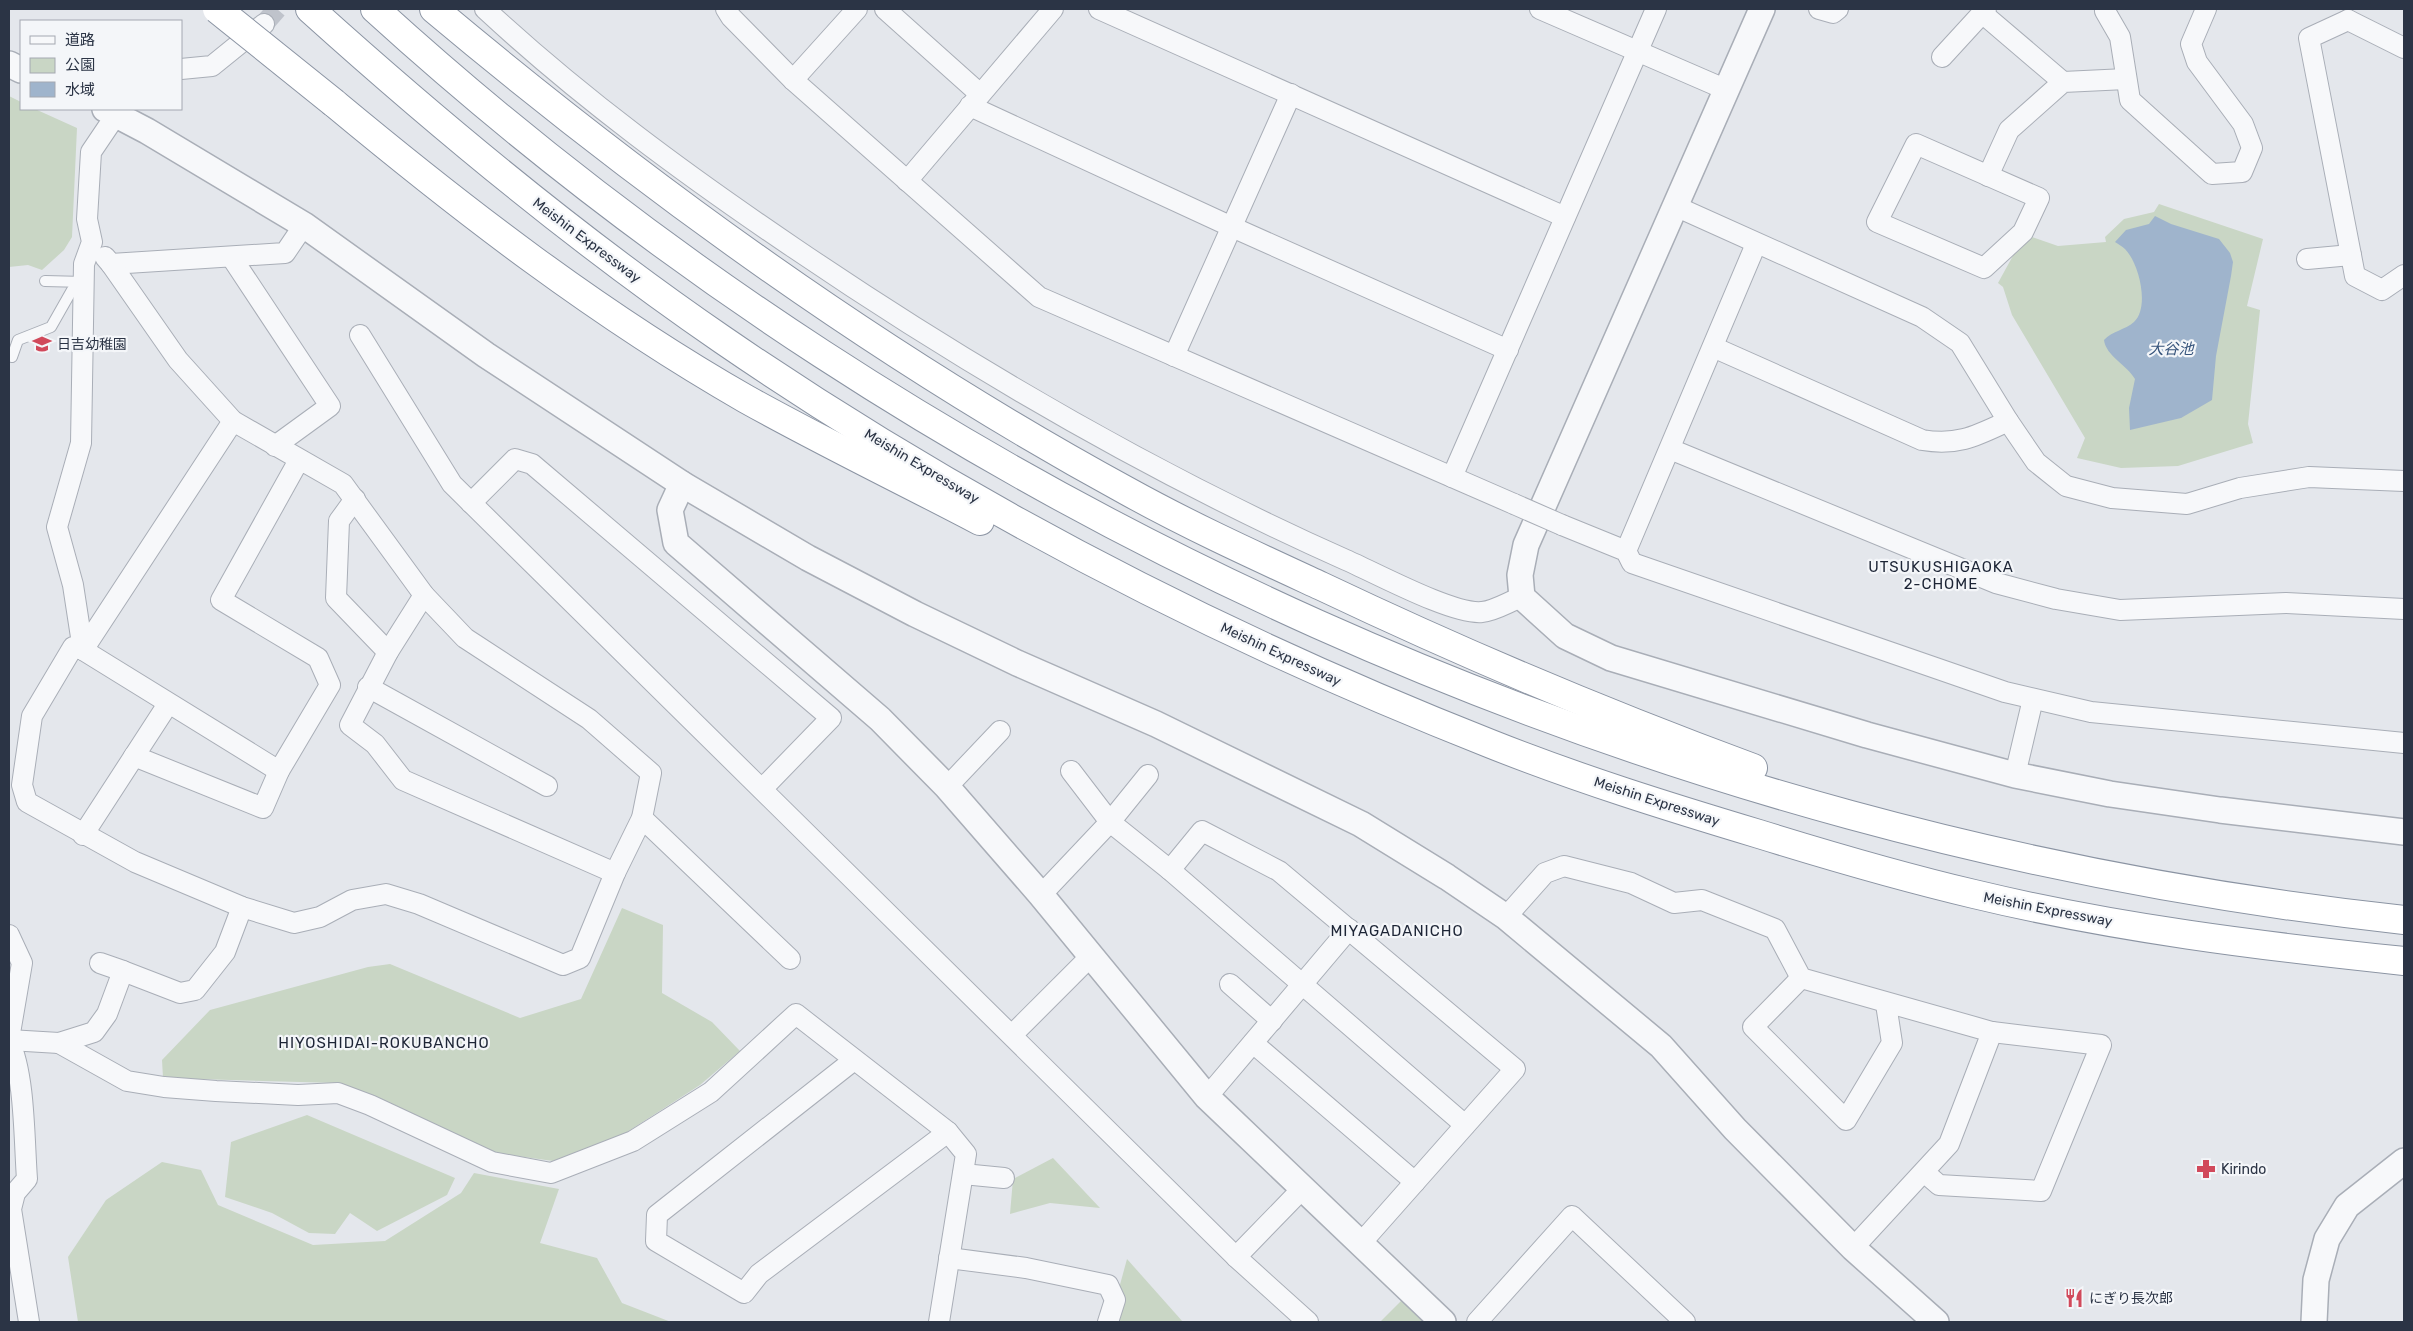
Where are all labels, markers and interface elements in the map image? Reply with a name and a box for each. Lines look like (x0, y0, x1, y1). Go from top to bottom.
legend (20, 20, 182, 110)
text: 道路 (65, 31, 95, 49)
text: 公園 (65, 56, 95, 74)
text: 水域 (65, 81, 95, 99)
street label: Meishin Expressway (529, 194, 644, 287)
school or university icon: 日吉幼稚園 (31, 333, 53, 355)
place label: 日吉幼稚園 (57, 336, 127, 353)
water label: 大谷池 (2148, 340, 2195, 358)
street label: Meishin Expressway (861, 425, 983, 508)
district label: UTSUKUSHIGAOKA 2-CHOME (1868, 558, 2014, 593)
street label: Meishin Expressway (1218, 619, 1344, 690)
street label: Meishin Expressway (1592, 773, 1722, 830)
street label: Meishin Expressway (1982, 889, 2114, 930)
district label: MIYAGADANICHO (1330, 922, 1464, 940)
district label: HIYOSHIDAI-ROKUBANCHO (278, 1034, 490, 1052)
pharmacy icon: Kirindo (2195, 1158, 2217, 1180)
place label: Kirindo (2221, 1161, 2266, 1178)
restaurant icon: にぎり長次郎 (2063, 1287, 2085, 1309)
place label: にぎり長次郎 (2089, 1290, 2173, 1307)

